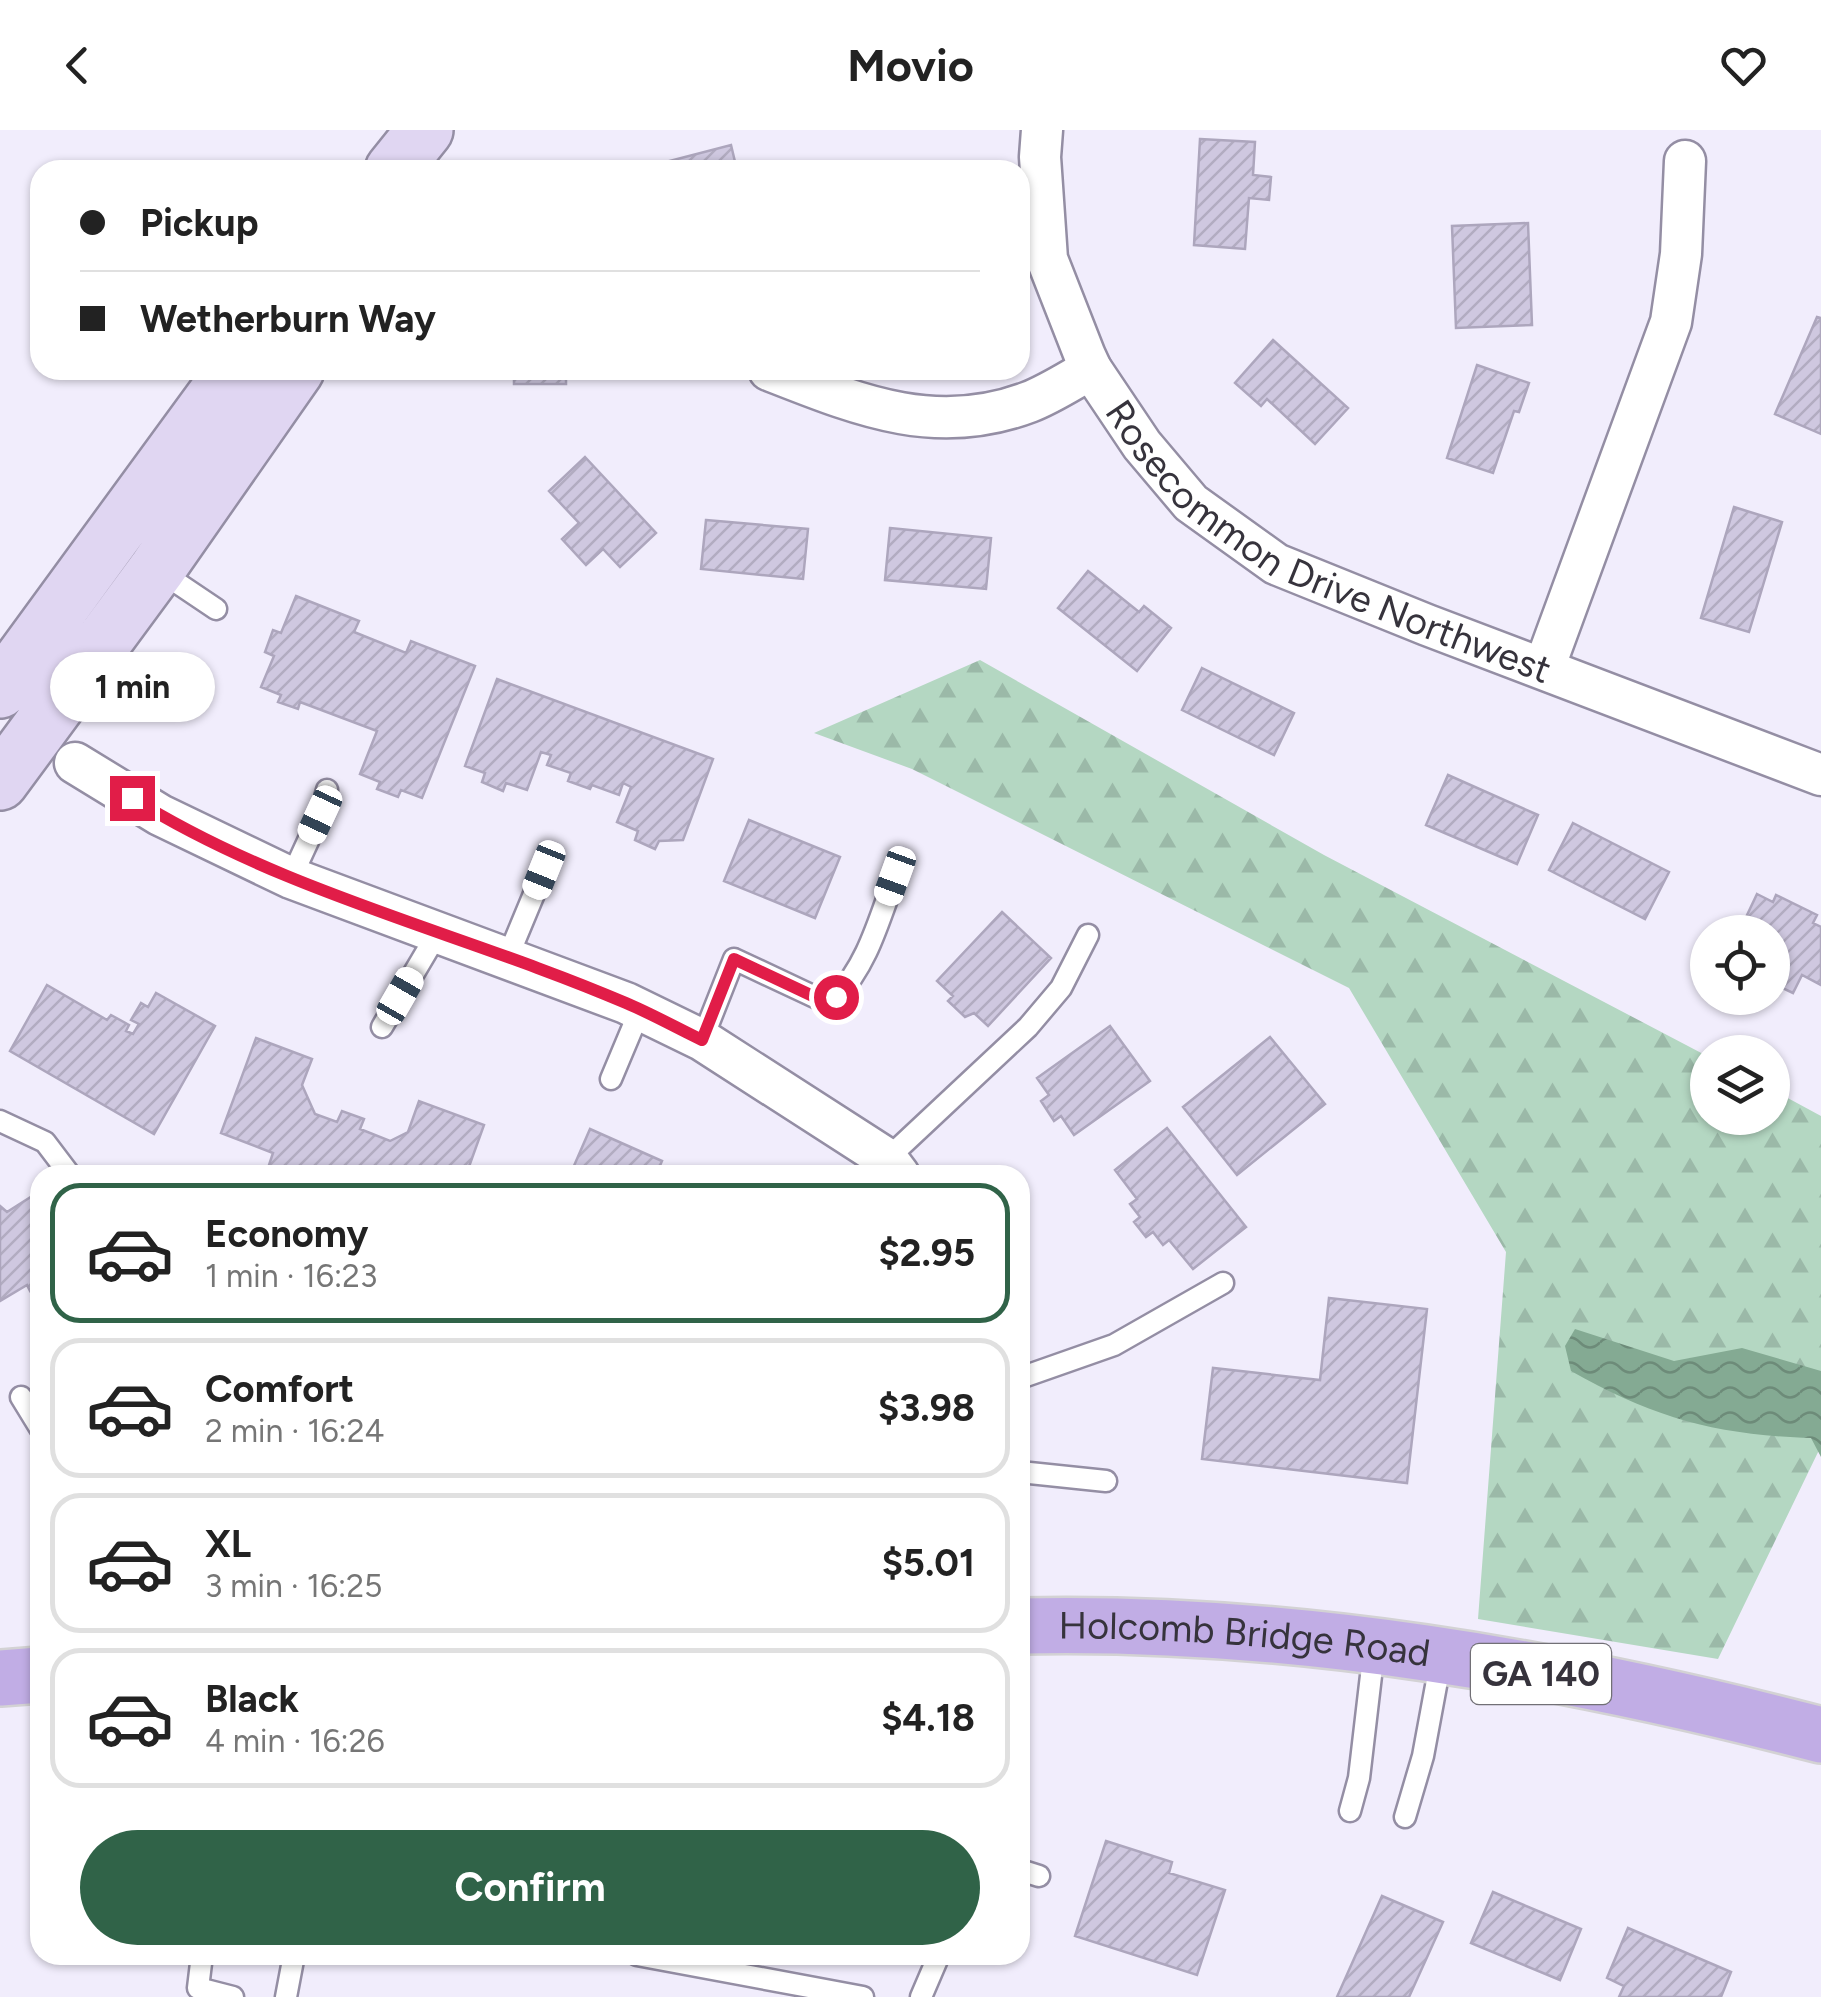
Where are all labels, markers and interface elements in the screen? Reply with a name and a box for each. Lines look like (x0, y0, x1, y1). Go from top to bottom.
icon: back (50, 38, 105, 93)
text: Movio (847, 38, 974, 92)
icon: heart (1716, 38, 1771, 93)
text: Pickup (140, 200, 258, 246)
text: Wetherburn Way (140, 296, 436, 342)
street label: Rosecommon Drive Northwest (1096, 391, 1558, 693)
callout: 1 min (49, 653, 214, 723)
text: 1 min (95, 668, 170, 706)
route end (110, 776, 155, 821)
car (294, 781, 346, 849)
car (519, 837, 569, 903)
car (871, 843, 919, 909)
map controls (1690, 915, 1790, 1135)
button: locate (1690, 915, 1790, 1015)
car (372, 963, 428, 1029)
route start (814, 975, 859, 1020)
button: layers (1690, 1035, 1790, 1135)
icon: car (85, 1208, 175, 1298)
text: Economy (205, 1211, 368, 1257)
text: $2.95 (878, 1230, 975, 1276)
text: 1 min · 16:23 (205, 1257, 377, 1295)
icon: car (85, 1363, 175, 1453)
text: Comfort (205, 1366, 354, 1412)
text: $3.98 (878, 1385, 975, 1431)
text: 2 min · 16:24 (205, 1412, 384, 1450)
icon: car (85, 1518, 175, 1608)
text: XL (205, 1521, 251, 1567)
text: $5.01 (882, 1540, 975, 1586)
text: 3 min · 16:25 (205, 1567, 382, 1605)
street label: Holcomb Bridge Road (1059, 1602, 1433, 1676)
road number: GA 140 (1471, 1644, 1611, 1704)
icon: car (85, 1673, 175, 1763)
text: Black (205, 1676, 299, 1722)
text: $4.18 (881, 1695, 975, 1741)
text: 4 min · 16:26 (205, 1722, 385, 1760)
button: Confirm (80, 1830, 980, 1945)

